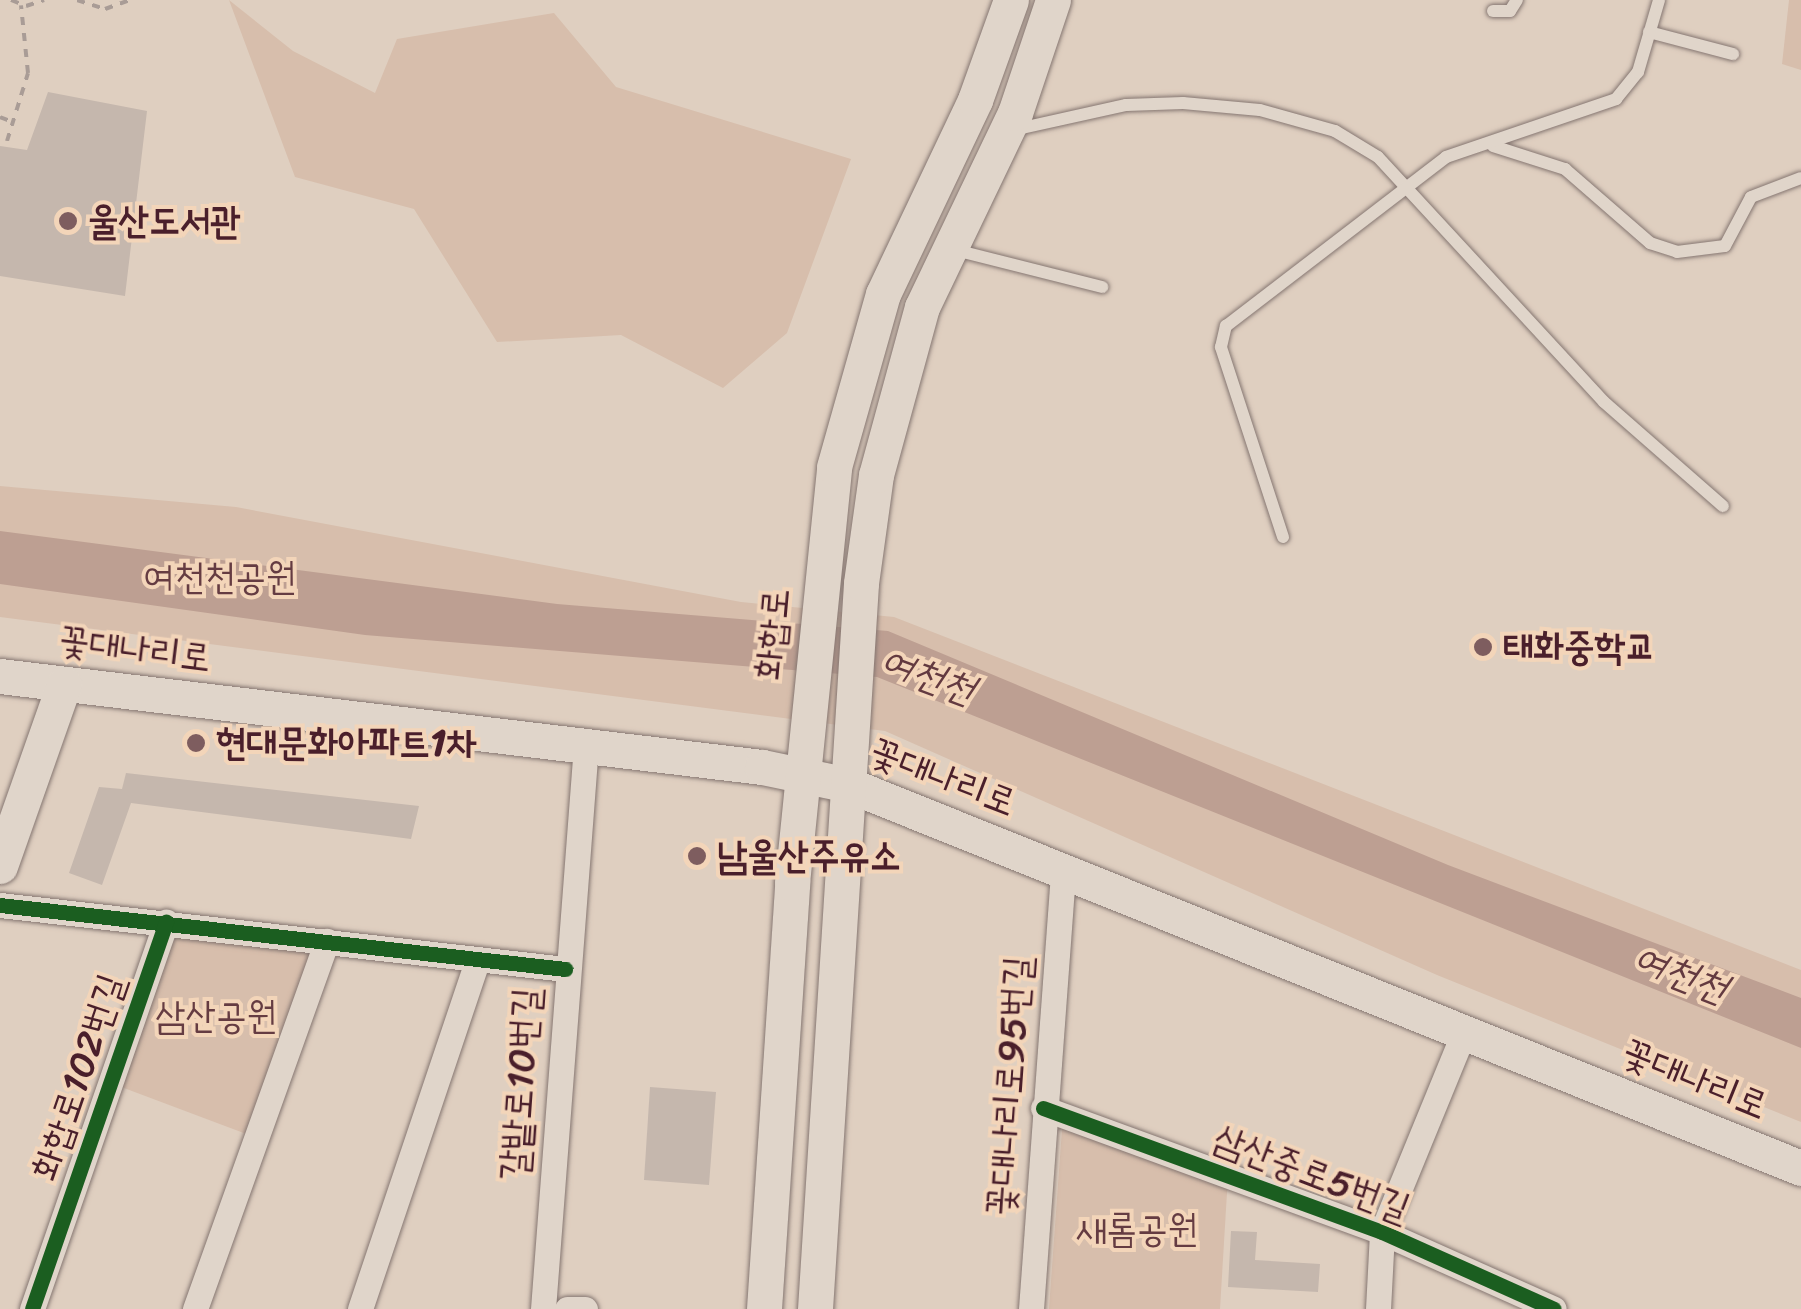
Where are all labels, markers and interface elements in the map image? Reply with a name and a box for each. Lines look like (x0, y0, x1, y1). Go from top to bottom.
place label: 울산도서관 (88, 198, 241, 244)
marker: 울산도서관 (57, 210, 79, 232)
park label: 여천천공원 (144, 554, 296, 600)
street label: 화합로 (745, 586, 799, 682)
street label: 꽃대나리로 (56, 617, 214, 681)
place label: 태화중학교 (1503, 624, 1656, 670)
water label: 여천천 (874, 636, 982, 714)
marker: 태화중학교 (1472, 636, 1494, 658)
place label: 현대문화아파트1차 (216, 720, 477, 766)
street label: 꽃대나리로 (863, 728, 1023, 826)
marker: 현대문화아파트1차 (185, 732, 207, 754)
place label: 남울산주유소 (717, 833, 900, 879)
marker: 남울산주유소 (686, 845, 708, 867)
water label: 여천천 (1627, 933, 1735, 1013)
street label: 꽃대나리로95번길 (977, 954, 1041, 1218)
street label: 화합로102번길 (21, 968, 135, 1186)
street label: 갈밭로10번길 (491, 986, 549, 1182)
park label: 삼산공원 (155, 993, 277, 1039)
street label: 꽃대나리로 (1616, 1029, 1774, 1129)
street label: 삼산중로5번길 (1207, 1115, 1417, 1231)
park label: 새롬공원 (1076, 1206, 1198, 1252)

